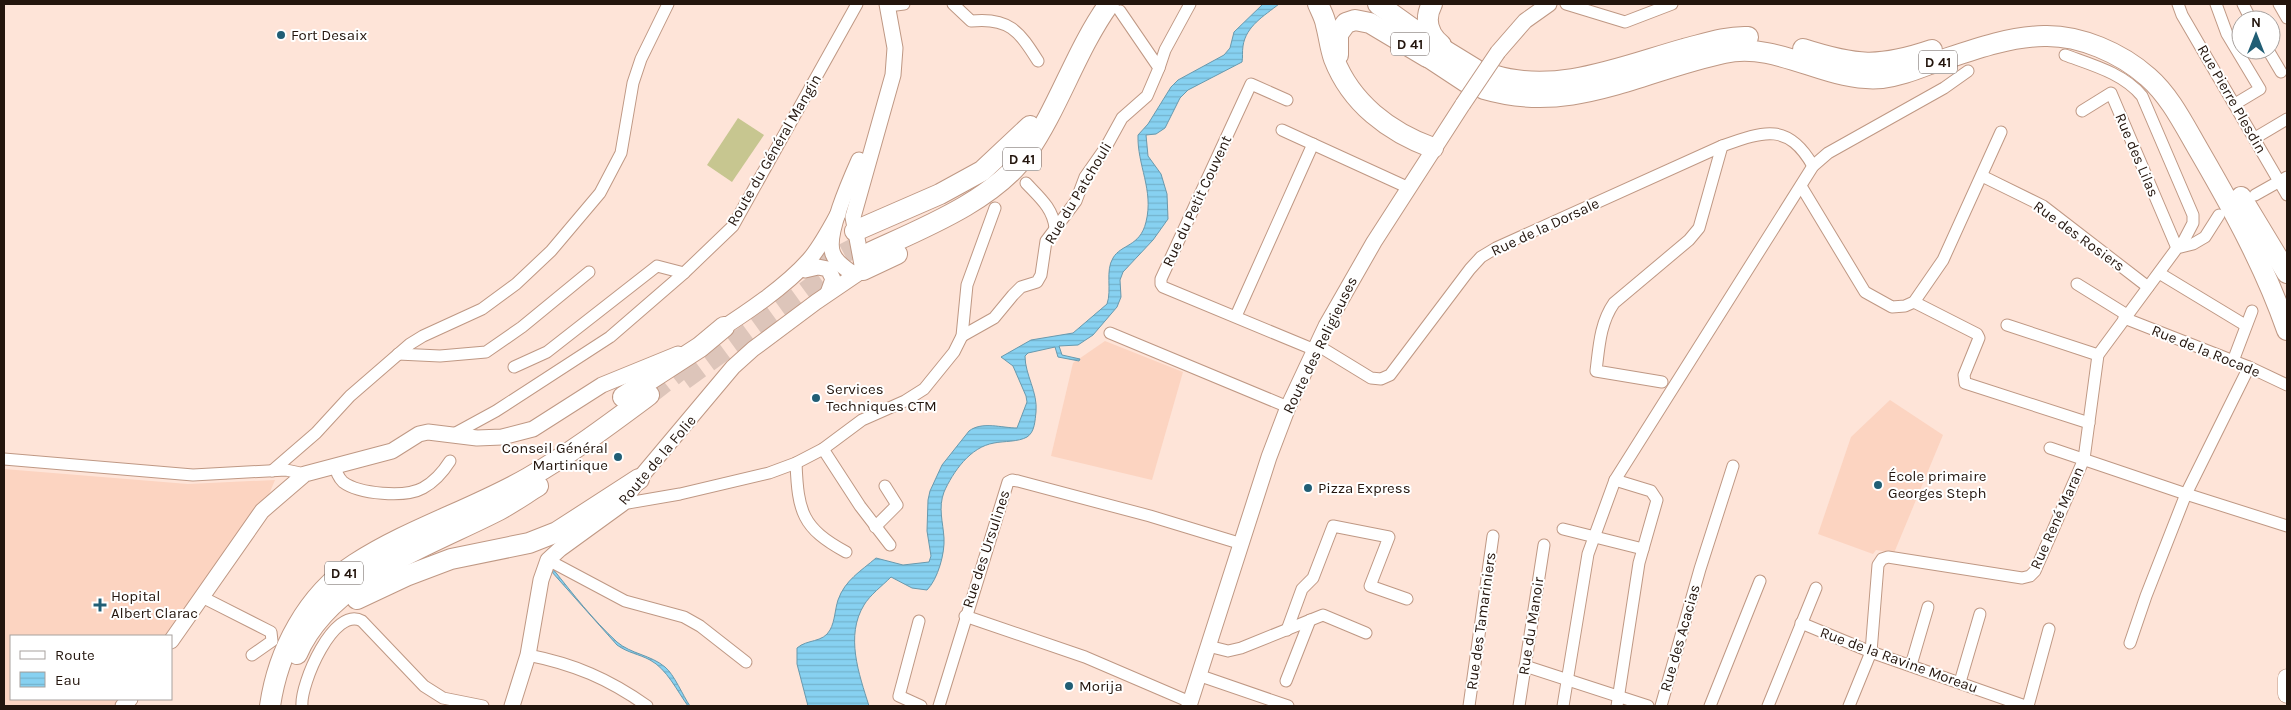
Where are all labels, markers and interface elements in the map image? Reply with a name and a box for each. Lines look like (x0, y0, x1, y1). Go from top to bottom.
north arrow (2231, 10, 2281, 60)
text: N (2251, 14, 2261, 31)
place label: Fort Desaix (291, 26, 367, 44)
marker: Fort Desaix (275, 29, 287, 41)
road number: D 41 (1391, 33, 1429, 56)
street label: Rue Pierre Plesdin (2194, 41, 2270, 157)
road number: D 41 (1919, 51, 1957, 74)
street label: Route du Général Mangin (723, 71, 825, 229)
street label: Rue des Lilas (2111, 110, 2163, 200)
street label: Rue du Petit Couvent (1159, 132, 1235, 270)
street label: Rue du Patchouli (1040, 139, 1116, 247)
road number: D 41 (1003, 148, 1041, 170)
street label: Rue de la Dorsale (1488, 194, 1602, 260)
street label: Rue des Rosiers (2030, 197, 2128, 275)
street label: Route des Religieuses (1279, 274, 1361, 416)
street label: Rue de la Rocade (2149, 321, 2263, 381)
place label: Services Techniques CTM (826, 380, 937, 415)
marker: Services Techniques CTM (810, 392, 822, 404)
street label: Route de la Folie (614, 411, 700, 509)
place label: Conseil Général Martinique (502, 439, 608, 474)
marker: Conseil Général Martinique (612, 451, 624, 463)
street label: Rue René Maran (2026, 464, 2088, 572)
place label: École primaire Georges Steph (1888, 467, 1987, 502)
place label: Pizza Express (1318, 479, 1411, 497)
marker: École primaire Georges Steph (1872, 479, 1884, 491)
marker: Pizza Express (1302, 482, 1314, 494)
street label: Rue des Ursulines (958, 488, 1014, 610)
street label: Rue des Tamariniers (1462, 551, 1500, 691)
road number: D 41 (325, 562, 363, 584)
street label: Rue du Manoir (1514, 575, 1548, 676)
street label: Rue des Acacias (1656, 582, 1704, 694)
place label: Hopital Albert Clarac (111, 587, 198, 622)
marker: Hopital Albert Clarac (93, 598, 107, 612)
street label: Rue de la Ravine Moreau (1818, 623, 1980, 697)
legend (10, 635, 172, 700)
text: Route (55, 646, 95, 664)
text: Eau (55, 671, 81, 689)
place label: Morija (1079, 677, 1123, 695)
marker: Morija (1063, 680, 1075, 692)

